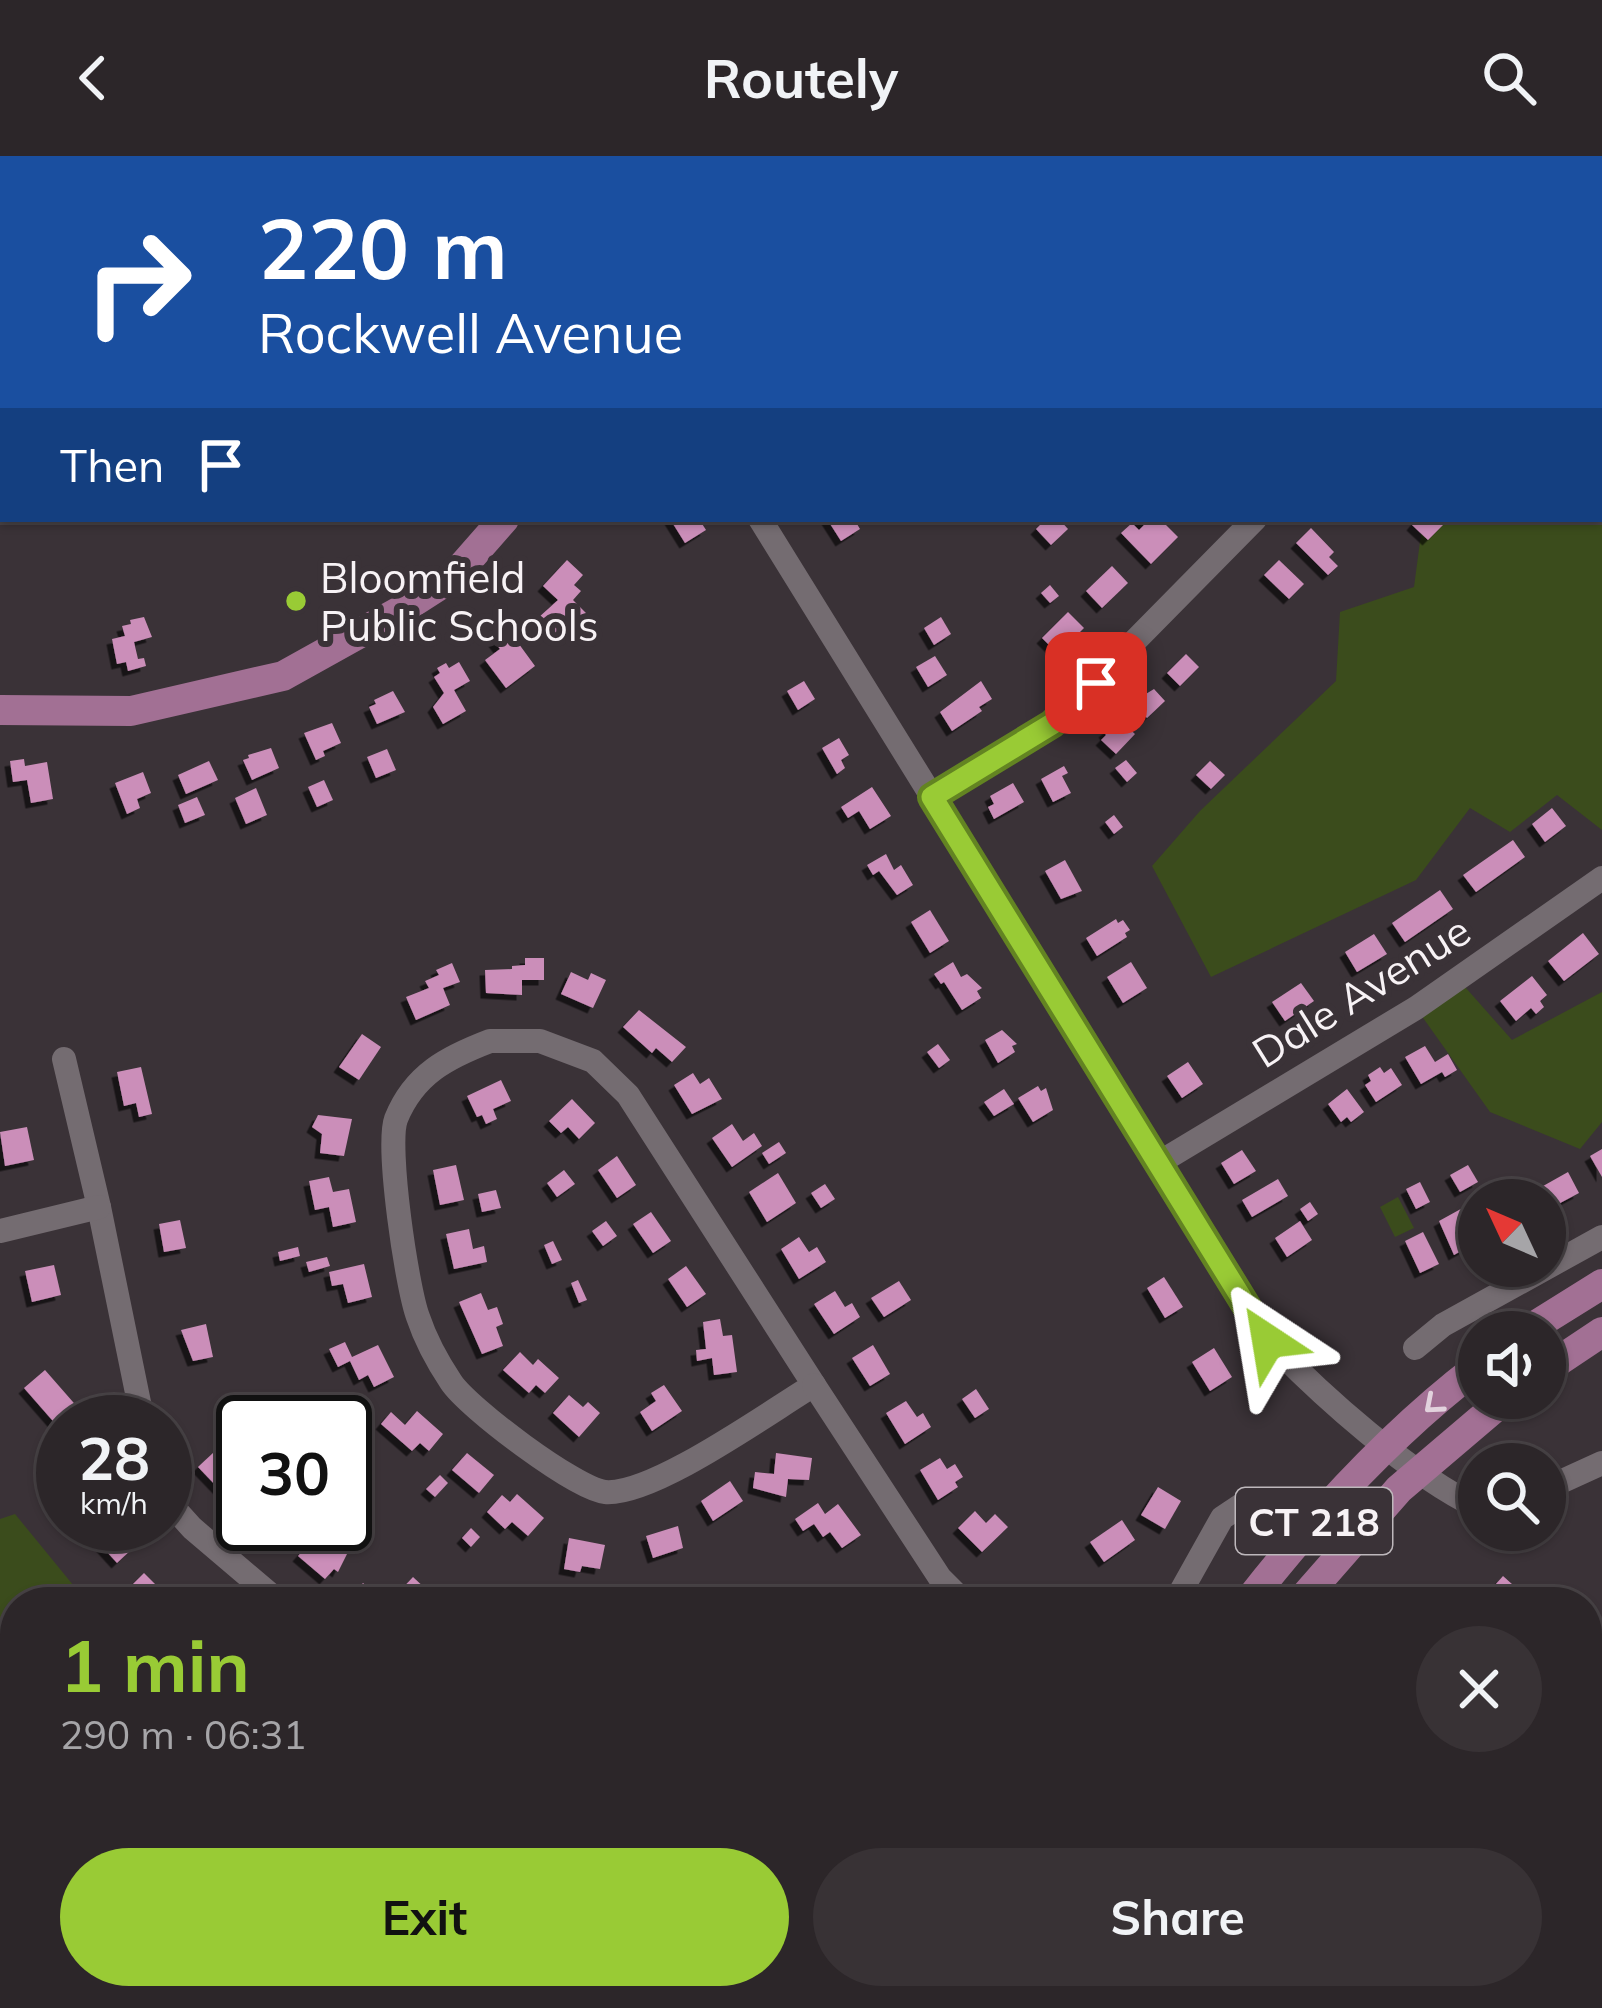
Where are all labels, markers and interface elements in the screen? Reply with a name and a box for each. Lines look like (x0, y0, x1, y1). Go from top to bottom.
text: Routely (704, 44, 898, 112)
icon: back (60, 45, 126, 111)
icon: search (1476, 45, 1542, 111)
text: 220 m (258, 195, 508, 300)
icon: right (60, 204, 216, 360)
text: Rockwell Avenue (258, 299, 683, 367)
icon: arrive (188, 432, 254, 498)
text: Then (60, 437, 164, 493)
place label: Bloomfield Public Schools (320, 551, 599, 652)
marker: Bloomfield Public Schools (283, 588, 309, 614)
pin (1045, 632, 1147, 734)
icon: arrive (1063, 650, 1129, 716)
street label: Dale Avenue (1242, 903, 1480, 1079)
north arrow (1458, 1179, 1566, 1287)
map controls (1458, 1179, 1566, 1551)
position arrow (1205, 1278, 1331, 1404)
button: sound (1458, 1311, 1566, 1419)
one-way arrow (1424, 1391, 1446, 1413)
speed limit sign: 30 (216, 1395, 372, 1551)
text: 28 (78, 1420, 150, 1495)
button: search (1458, 1443, 1566, 1551)
text: km/h (80, 1484, 148, 1522)
road number: CT 218 (1236, 1488, 1392, 1554)
text: 1 min (60, 1620, 250, 1710)
button: close (1416, 1626, 1542, 1752)
text: 290 m · 06:31 (60, 1710, 306, 1759)
button: Exit (60, 1848, 789, 1986)
button: Share (813, 1848, 1542, 1986)

